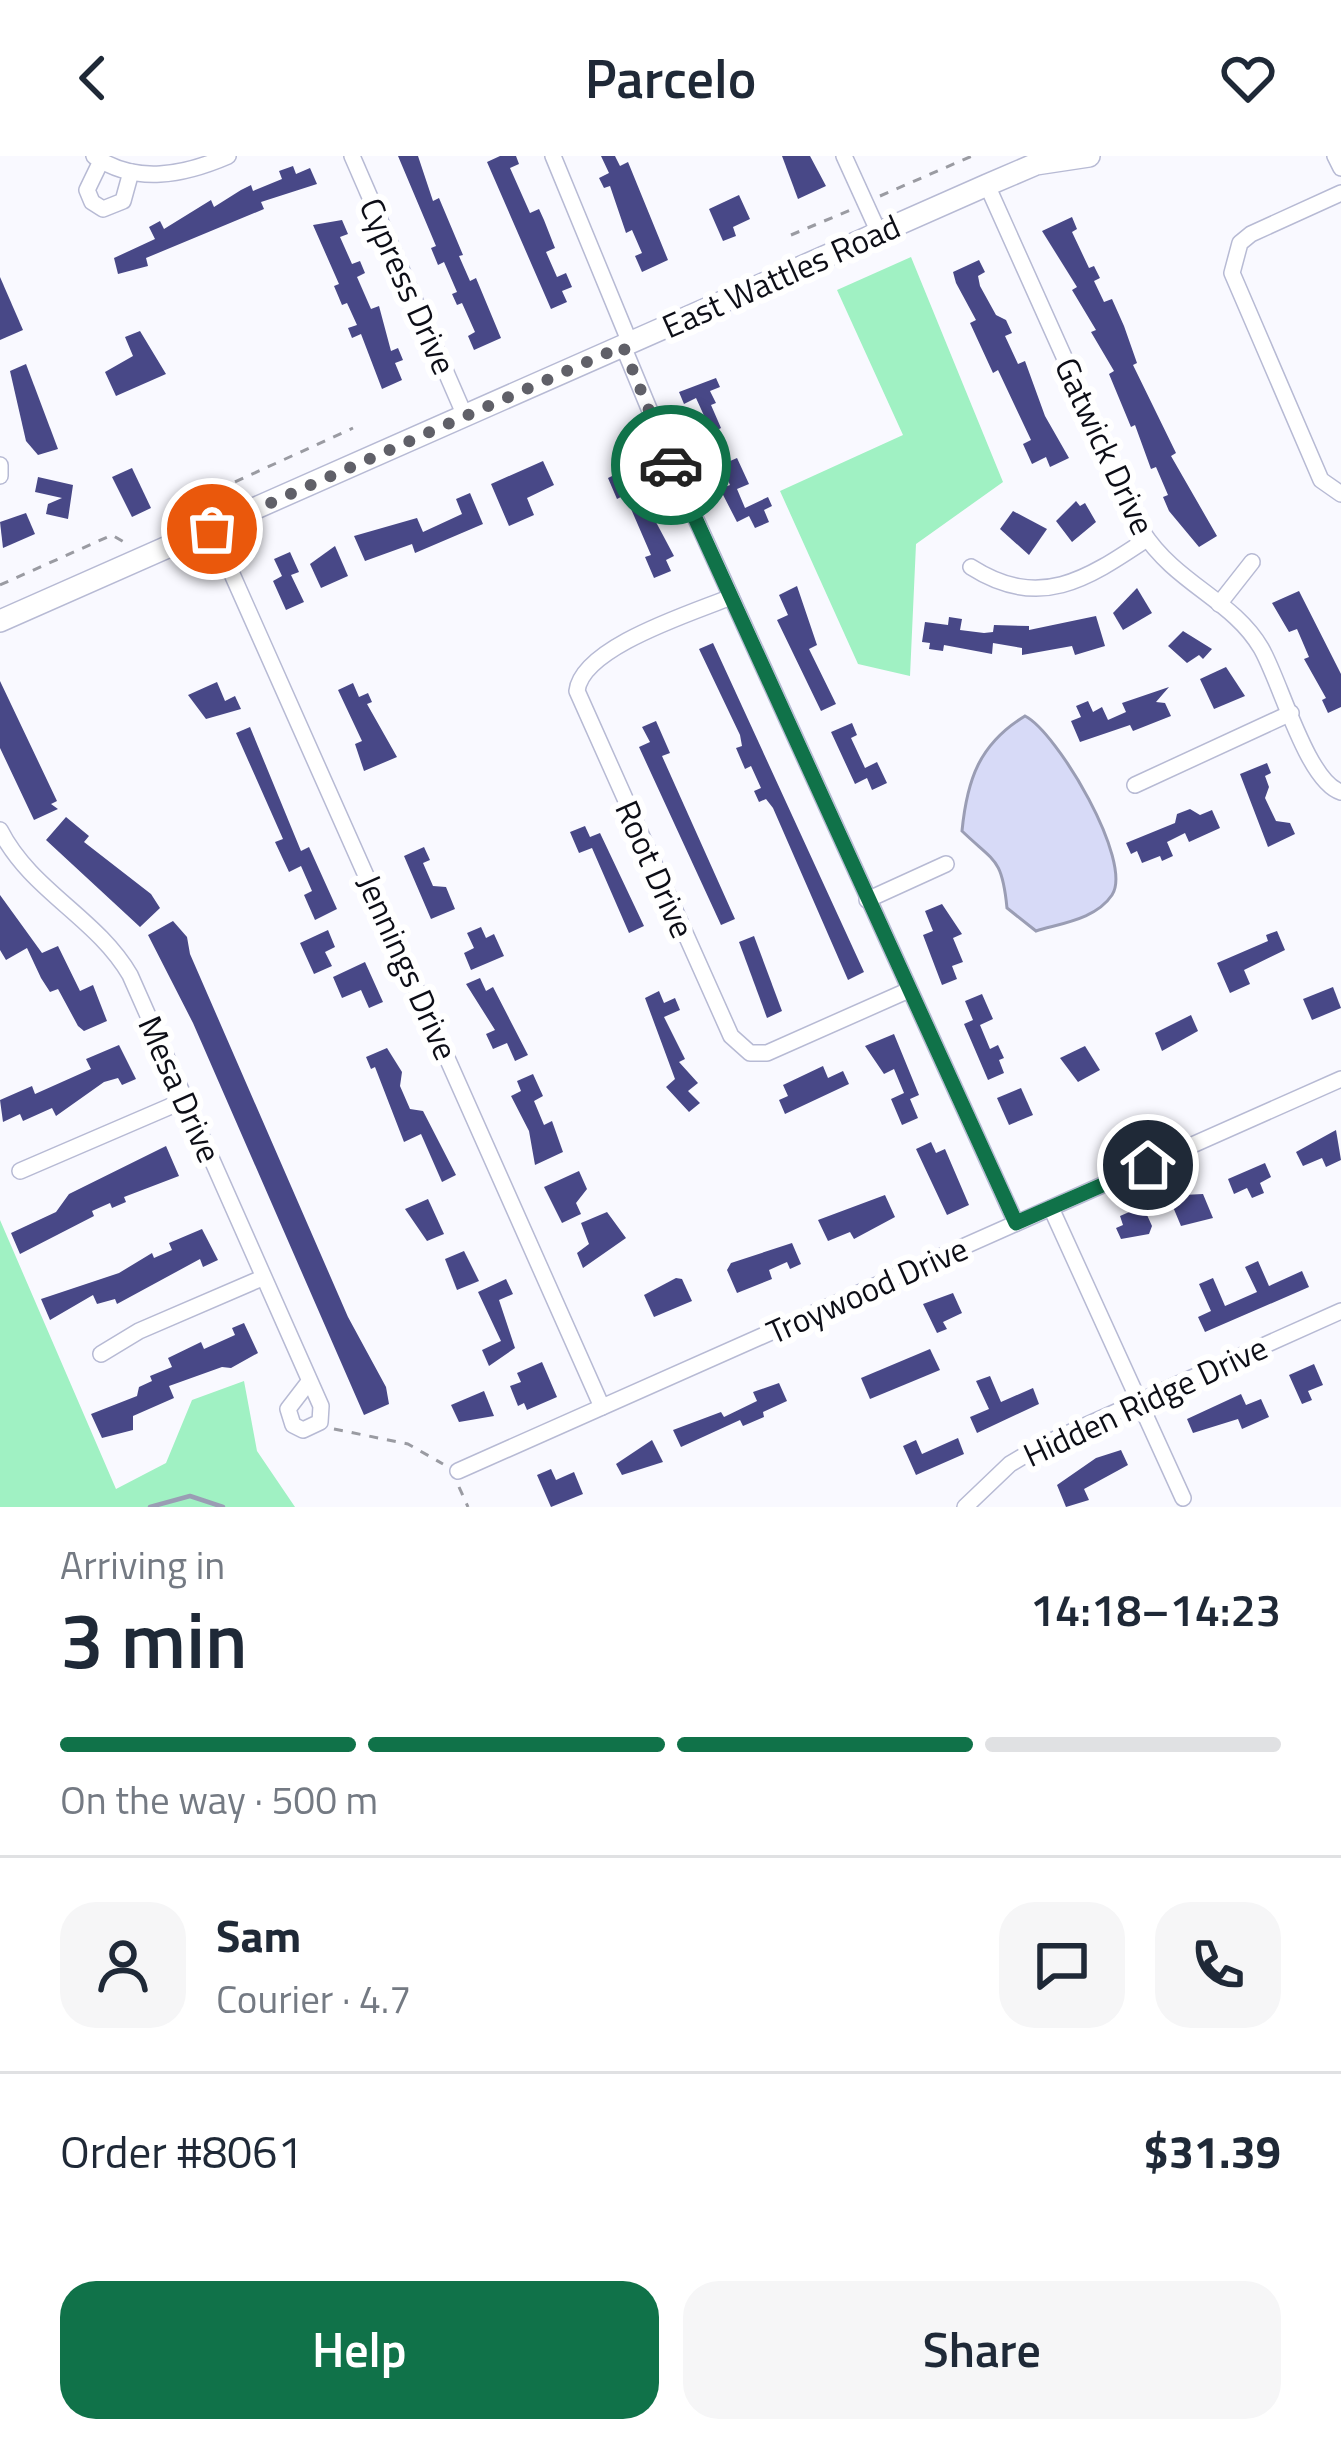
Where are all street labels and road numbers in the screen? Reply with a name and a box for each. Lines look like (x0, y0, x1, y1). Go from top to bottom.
street label: Cypress Drive (347, 190, 469, 382)
street label: East Wattles Road (654, 201, 908, 351)
street label: Gatwick Drive (1042, 349, 1168, 543)
street label: Root Drive (603, 792, 707, 946)
street label: Jennings Drive (345, 866, 471, 1068)
street label: Mesa Drive (126, 1008, 234, 1170)
street label: Troywood Drive (758, 1223, 976, 1357)
street label: Hidden Ridge Drive (1015, 1323, 1275, 1479)

